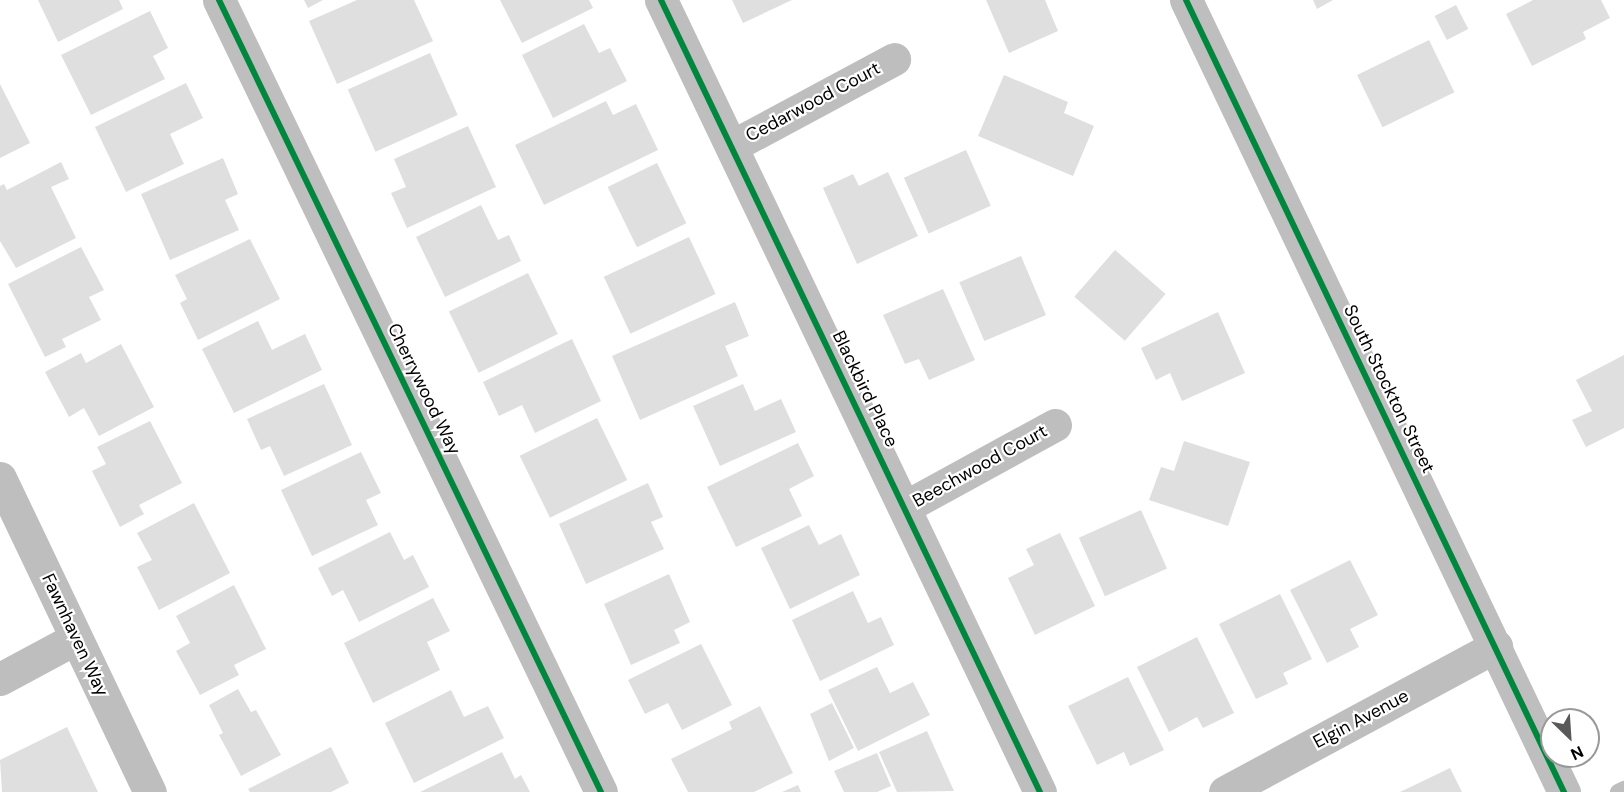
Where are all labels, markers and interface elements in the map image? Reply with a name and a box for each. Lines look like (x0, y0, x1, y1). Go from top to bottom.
street label: Cedarwood Court (742, 57, 884, 147)
street label: South Stockton Street (1339, 301, 1439, 477)
street label: Cherrywood Way (383, 320, 465, 458)
street label: Blackbird Place (828, 327, 902, 451)
street label: Beechwood Court (909, 420, 1051, 512)
street label: Fawnhaven Way (37, 570, 113, 700)
street label: Elgin Avenue (1310, 685, 1412, 753)
north arrow (1540, 708, 1600, 768)
text: N (1567, 741, 1587, 765)

